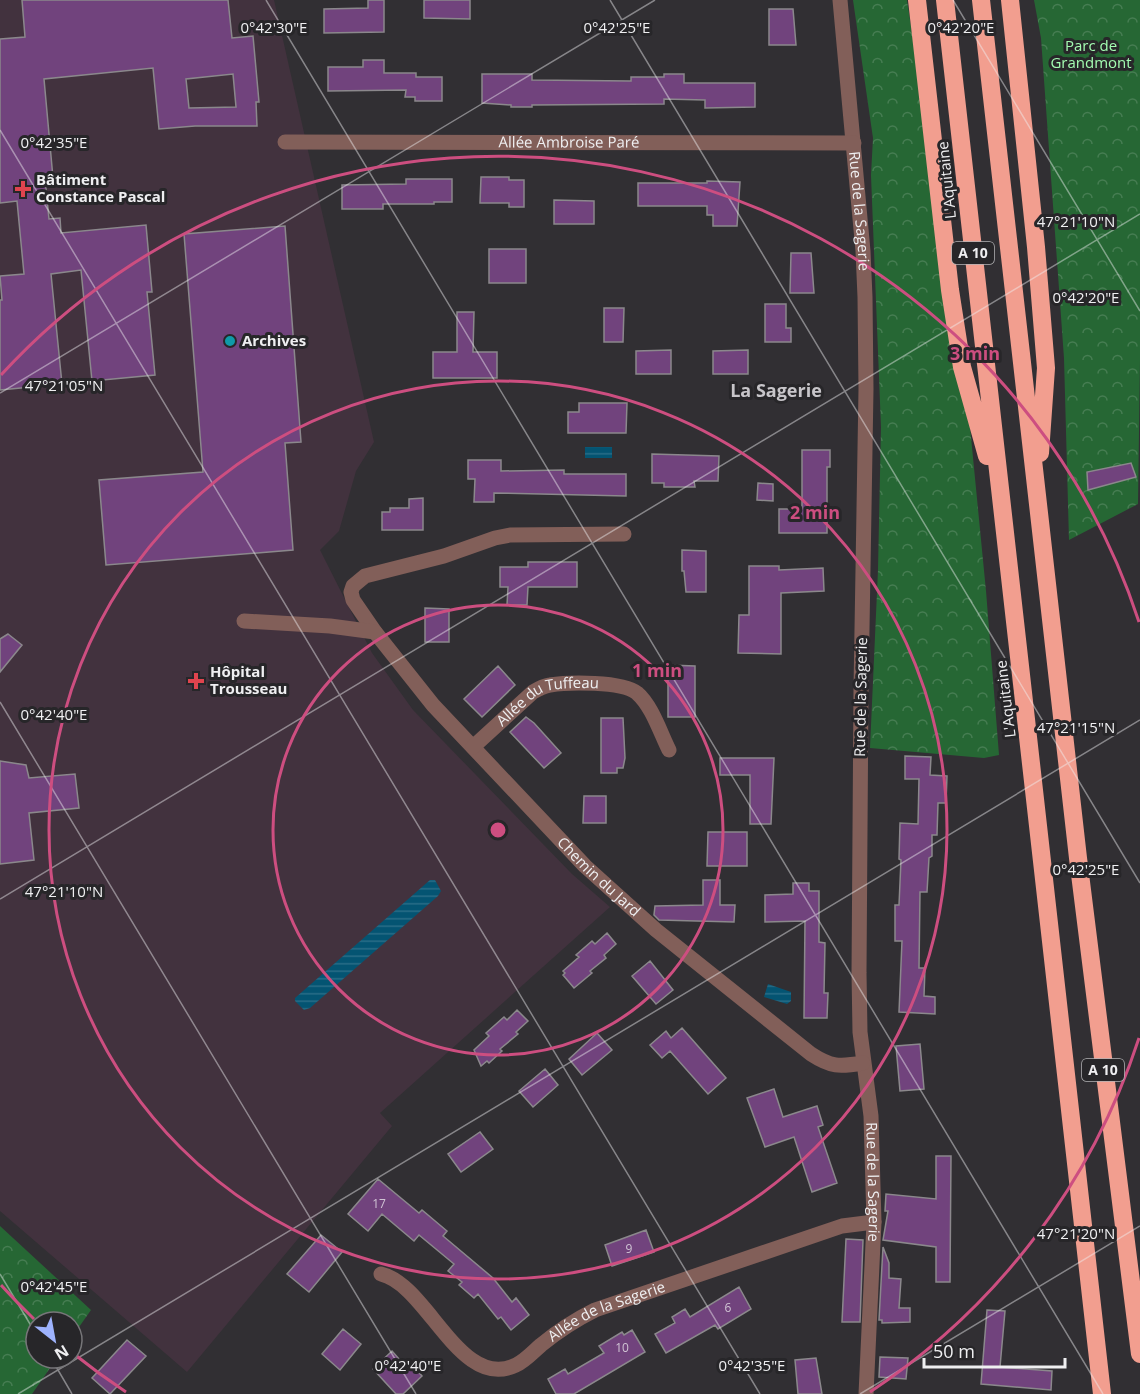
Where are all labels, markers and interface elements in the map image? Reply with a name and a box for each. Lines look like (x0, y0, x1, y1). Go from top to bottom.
text: 0°42'30"E (241, 17, 307, 37)
text: 0°42'25"E (584, 17, 650, 37)
text: 0°42'20"E (928, 17, 994, 37)
park label: Parc de Grandmont (1050, 35, 1132, 72)
street label: Allée Ambroise Paré (499, 131, 639, 152)
text: 0°42'35"E (21, 132, 87, 152)
street label: L'Aquitaine (932, 140, 960, 220)
street label: Rue de la Sagerie (845, 150, 875, 271)
place label: Bâtiment Constance Pascal (36, 169, 165, 206)
marker: Bâtiment Constance Pascal (14, 180, 32, 198)
text: 47°21'10"N (1037, 211, 1115, 231)
road number: A 10 (952, 242, 994, 264)
text: 0°42'20"E (1053, 287, 1119, 307)
place label: Archives (242, 330, 306, 350)
marker: Archives (223, 334, 237, 348)
text: 3 min (950, 341, 1000, 365)
text: 47°21'05"N (25, 375, 103, 395)
district label: La Sagerie (730, 378, 822, 402)
text: 2 min (790, 500, 840, 524)
street label: Rue de la Sagerie (849, 637, 871, 757)
text: 1 min (632, 658, 682, 682)
street label: L'Aquitaine (990, 659, 1020, 739)
place label: Hôpital Trousseau (210, 661, 287, 698)
marker: Hôpital Trousseau (187, 672, 205, 690)
street label: Allée du Tuffeau (491, 672, 599, 730)
text: 0°42'40"E (21, 704, 87, 724)
text: 47°21'15"N (1037, 717, 1115, 737)
centre of rings (488, 820, 508, 840)
street label: Chemin du Jard (553, 832, 645, 920)
text: 0°42'25"E (1053, 859, 1119, 879)
text: 47°21'10"N (25, 881, 103, 901)
road number: A 10 (1082, 1059, 1124, 1081)
street label: Rue de la Sagerie (862, 1122, 885, 1243)
house number: 17 (372, 1195, 386, 1212)
text: 47°21'20"N (1037, 1223, 1115, 1243)
house number: 9 (626, 1240, 633, 1257)
text: 0°42'45"E (21, 1276, 87, 1296)
street label: Allée de la Sagerie (543, 1276, 668, 1345)
house number: 6 (725, 1299, 732, 1316)
north arrow (24, 1310, 84, 1370)
scale bar (924, 1331, 1065, 1369)
house number: 10 (615, 1339, 629, 1356)
text: 50 m (933, 1339, 975, 1363)
text: N (50, 1340, 73, 1366)
text: 0°42'40"E (375, 1355, 441, 1375)
text: 0°42'35"E (719, 1355, 785, 1375)

